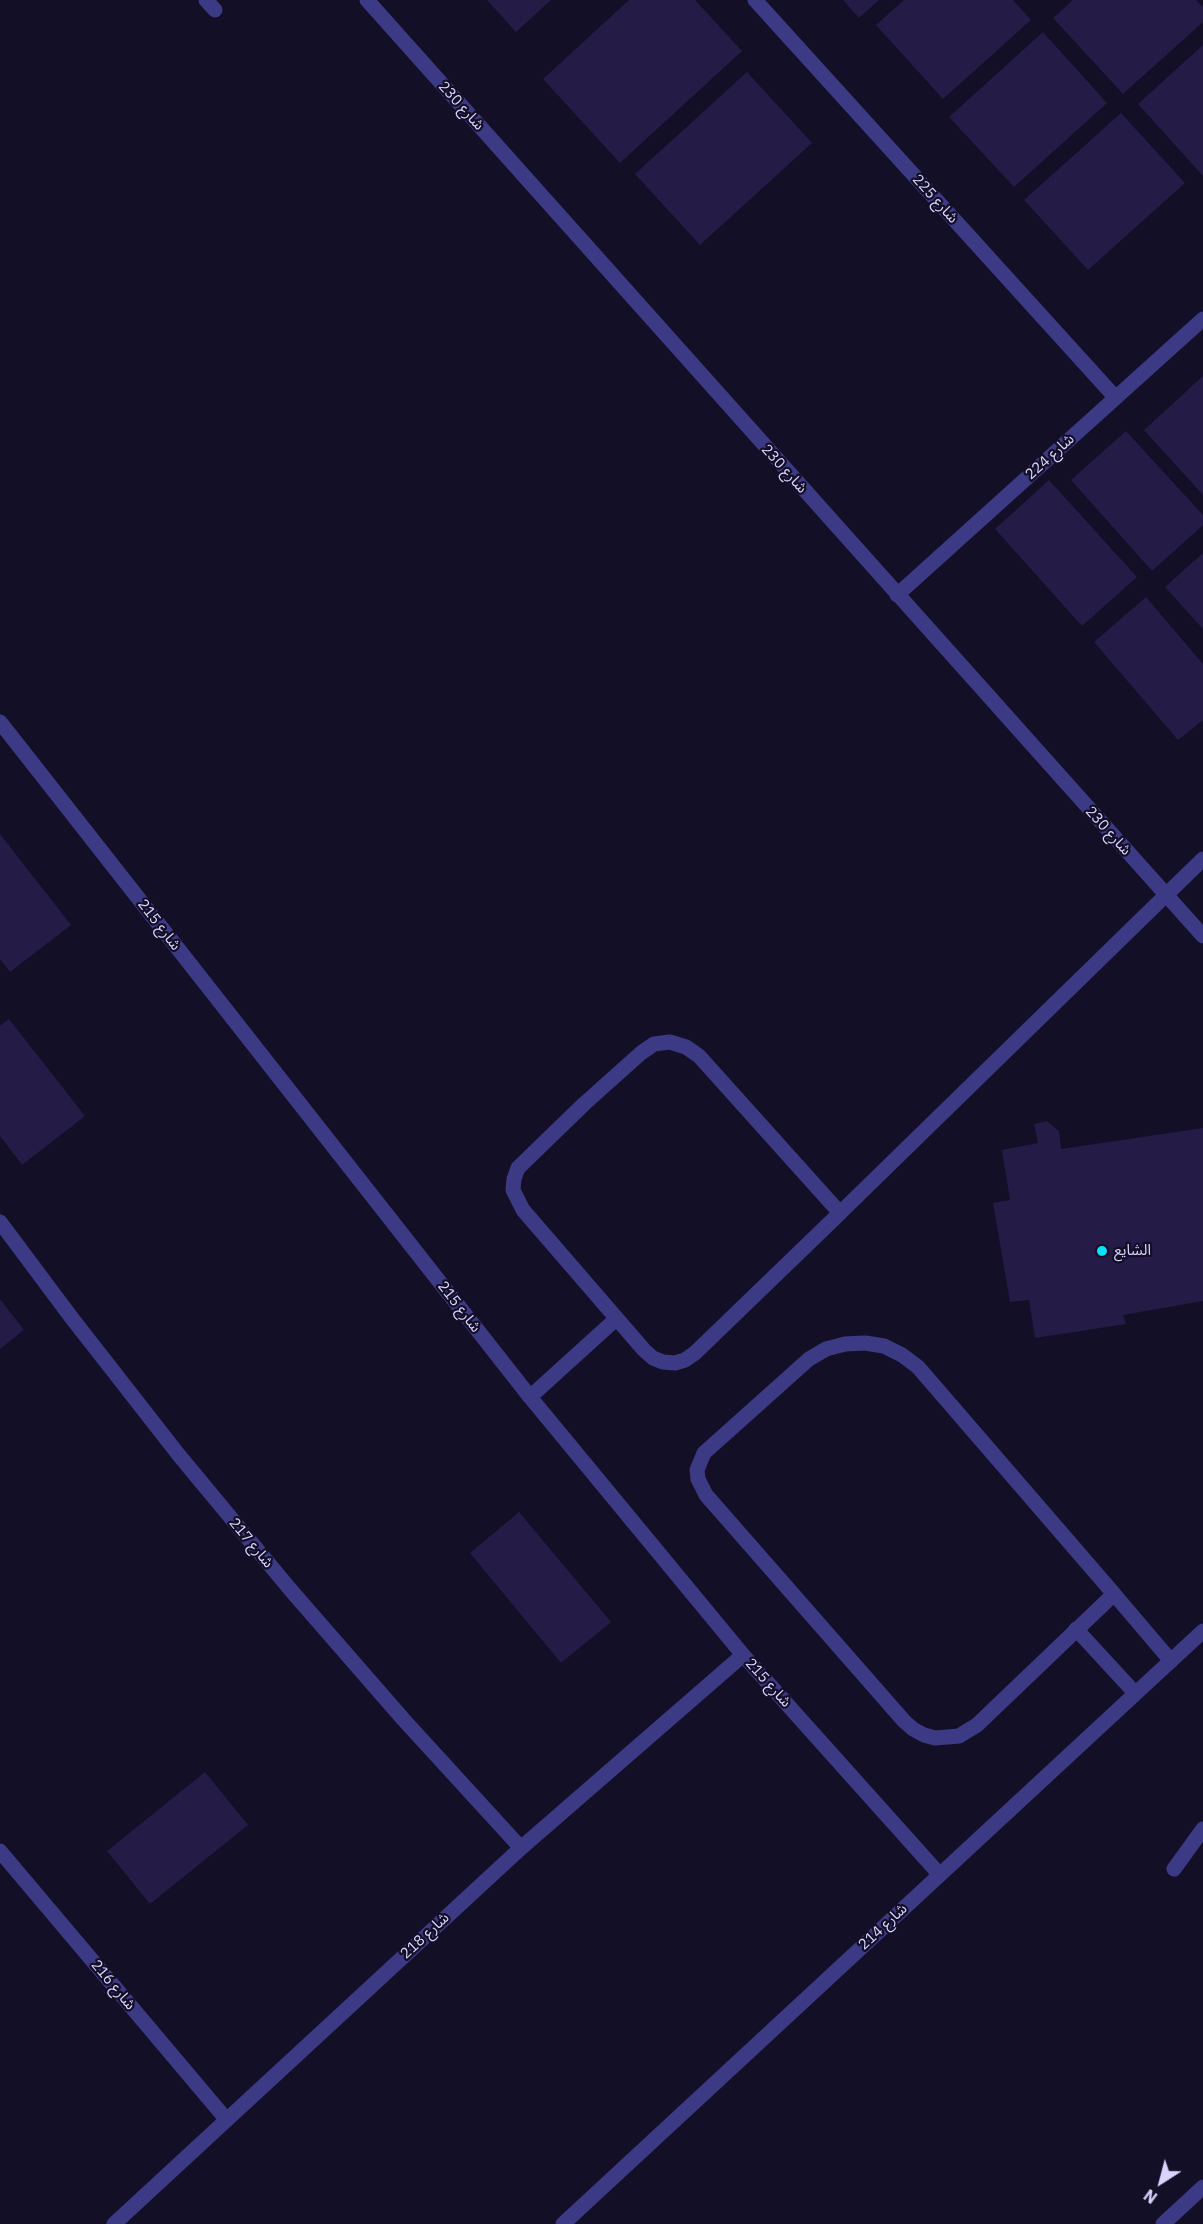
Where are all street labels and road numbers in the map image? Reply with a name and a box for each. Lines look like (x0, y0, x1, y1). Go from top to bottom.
street label: شارع 230 (434, 78, 488, 134)
street label: شارع 225 (908, 171, 962, 227)
street label: شارع 224 (1022, 430, 1078, 484)
street label: شارع 230 (757, 441, 811, 497)
street label: شارع 230 (1081, 803, 1135, 859)
street label: شارع 215 (134, 896, 184, 954)
street label: شارع 215 (434, 1278, 484, 1336)
street label: شارع 217 (225, 1514, 277, 1572)
street label: شارع 215 (741, 1655, 795, 1711)
street label: شارع 214 (855, 1900, 911, 1954)
street label: شارع 218 (397, 1909, 453, 1963)
street label: شارع 216 (87, 1956, 139, 2014)

